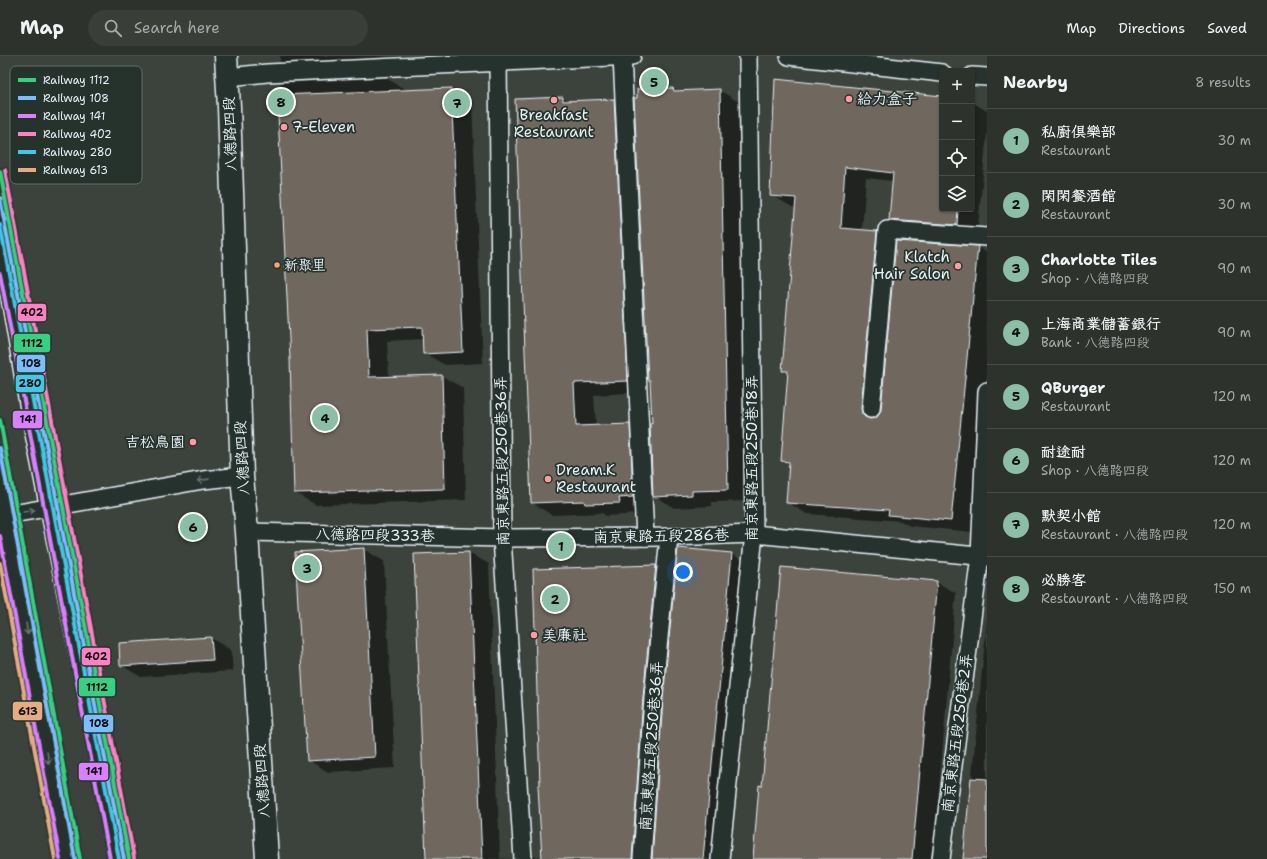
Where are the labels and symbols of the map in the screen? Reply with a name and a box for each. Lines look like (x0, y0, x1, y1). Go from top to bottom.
legend (10, 66, 142, 184)
pin: 5 (641, 67, 667, 97)
text: Railway 1112 (43, 73, 110, 88)
pin: 8 (268, 87, 294, 117)
pin: 7 (444, 88, 470, 118)
place label: 給力盒子 (857, 89, 917, 109)
text: Railway 108 (43, 91, 109, 106)
marker: 給力盒子 (844, 94, 854, 104)
marker: Breakfast Restaurant (549, 95, 559, 105)
street label: 八德路四段 (219, 96, 241, 172)
place label: Breakfast Restaurant (514, 105, 594, 142)
text: Railway 141 (43, 109, 105, 124)
place label: 7-Eleven (292, 117, 355, 137)
marker: 7-Eleven (279, 122, 289, 132)
text: Railway 402 (43, 127, 112, 142)
text: Railway 280 (43, 145, 112, 160)
text: Railway 613 (43, 163, 108, 178)
place label: Klatch Hair Salon (874, 247, 950, 284)
place label: 新聚里 (284, 256, 326, 274)
marker: 新聚里 (272, 260, 282, 270)
marker: Klatch Hair Salon (953, 261, 963, 271)
line badge: 402 (17, 303, 47, 322)
text: 402 (21, 305, 44, 320)
line badge: 1112 (13, 333, 51, 353)
text: 1112 (21, 336, 43, 351)
line badge: 108 (16, 354, 46, 373)
text: 108 (21, 356, 41, 371)
line badge: 280 (15, 374, 45, 393)
street label: 南京東路五段250巷18弄 (742, 375, 762, 541)
text: 280 (19, 376, 42, 391)
street label: 南京東路五段250巷36弄 (491, 376, 513, 546)
pin: 4 (312, 403, 338, 433)
line badge: 141 (12, 410, 43, 429)
text: 141 (20, 412, 36, 427)
street label: 八德路四段 (230, 420, 254, 496)
place label: 吉松鳥園 (125, 432, 185, 452)
marker: 吉松鳥園 (188, 437, 198, 447)
place label: Dream.K Restaurant (556, 460, 636, 497)
marker: Dream.K Restaurant (543, 474, 553, 484)
one-way arrow (197, 476, 210, 484)
one-way arrow (22, 507, 35, 515)
pin: 6 (180, 512, 206, 542)
street label: 八德路四段333巷 (315, 524, 435, 546)
street label: 南京東路五段286巷 (593, 525, 729, 547)
pin: 1 (548, 531, 574, 561)
pin: 3 (294, 553, 320, 583)
your location (673, 562, 693, 582)
pin: 2 (542, 584, 568, 614)
one-way arrow (23, 623, 31, 636)
place label: 美廉社 (542, 625, 587, 645)
marker: 美廉社 (529, 630, 539, 640)
line badge: 402 (81, 647, 111, 666)
text: 402 (85, 649, 108, 664)
street label: 南京東路五段250巷2弄 (937, 652, 977, 814)
street label: 南京東路五段250巷36弄 (635, 660, 667, 832)
line badge: 1112 (78, 677, 116, 697)
text: 1112 (86, 680, 108, 695)
line badge: 613 (12, 701, 43, 721)
text: 613 (18, 704, 38, 719)
line badge: 108 (83, 714, 114, 733)
text: 108 (89, 716, 109, 731)
street label: 八德路四段 (249, 743, 275, 819)
one-way arrow (44, 751, 52, 764)
line badge: 141 (78, 762, 109, 781)
text: 141 (86, 764, 102, 779)

